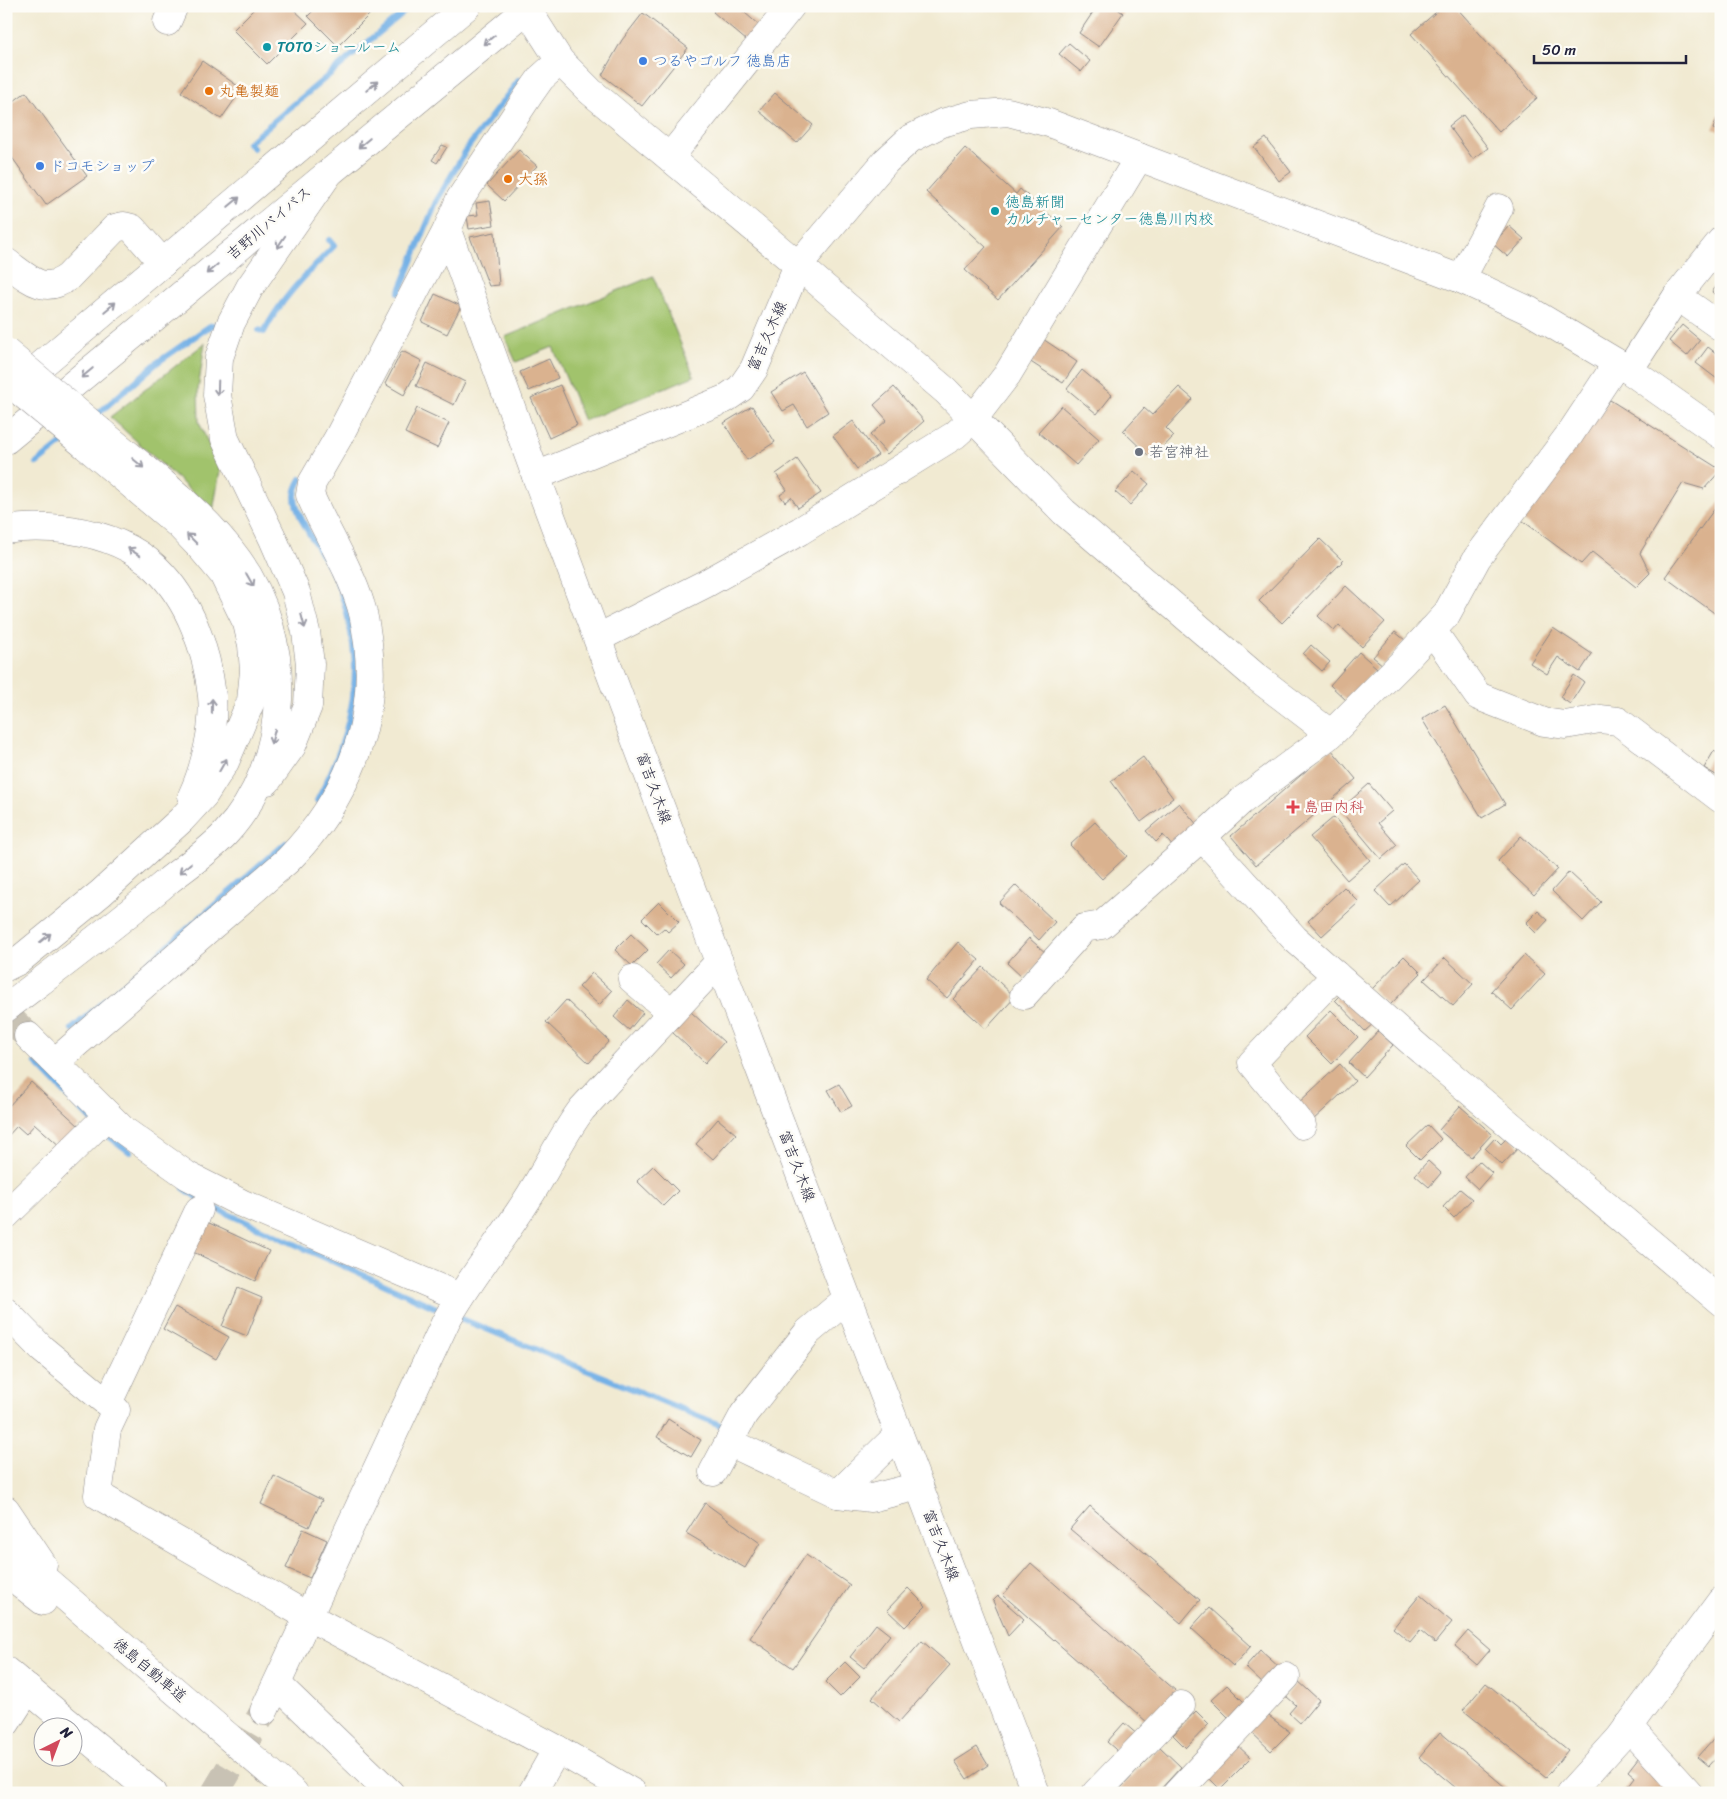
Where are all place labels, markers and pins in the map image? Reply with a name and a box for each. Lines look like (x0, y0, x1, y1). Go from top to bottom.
place label: TOTOショールーム (277, 34, 401, 60)
marker: TOTOショールーム (261, 41, 273, 53)
place label: つるやゴルフ 徳島店 (653, 48, 791, 74)
marker: つるやゴルフ 徳島店 (637, 55, 649, 67)
place label: 丸亀製麺 (219, 78, 279, 104)
marker: 丸亀製麺 (203, 85, 215, 97)
place label: ドコモショップ (50, 153, 154, 179)
marker: ドコモショップ (34, 160, 46, 172)
place label: 大孫 (518, 166, 548, 192)
marker: 大孫 (502, 173, 514, 185)
place label: 徳島新聞 カルチャーセンター徳島川内校 (1005, 189, 1214, 232)
marker: 徳島新聞 カルチャーセンター徳島川内校 (989, 205, 1001, 217)
place label: 若宮神社 (1149, 439, 1209, 465)
marker: 若宮神社 (1133, 446, 1145, 458)
place label: 島田内科 (1304, 794, 1364, 820)
marker: 島田内科 (1286, 800, 1300, 814)

